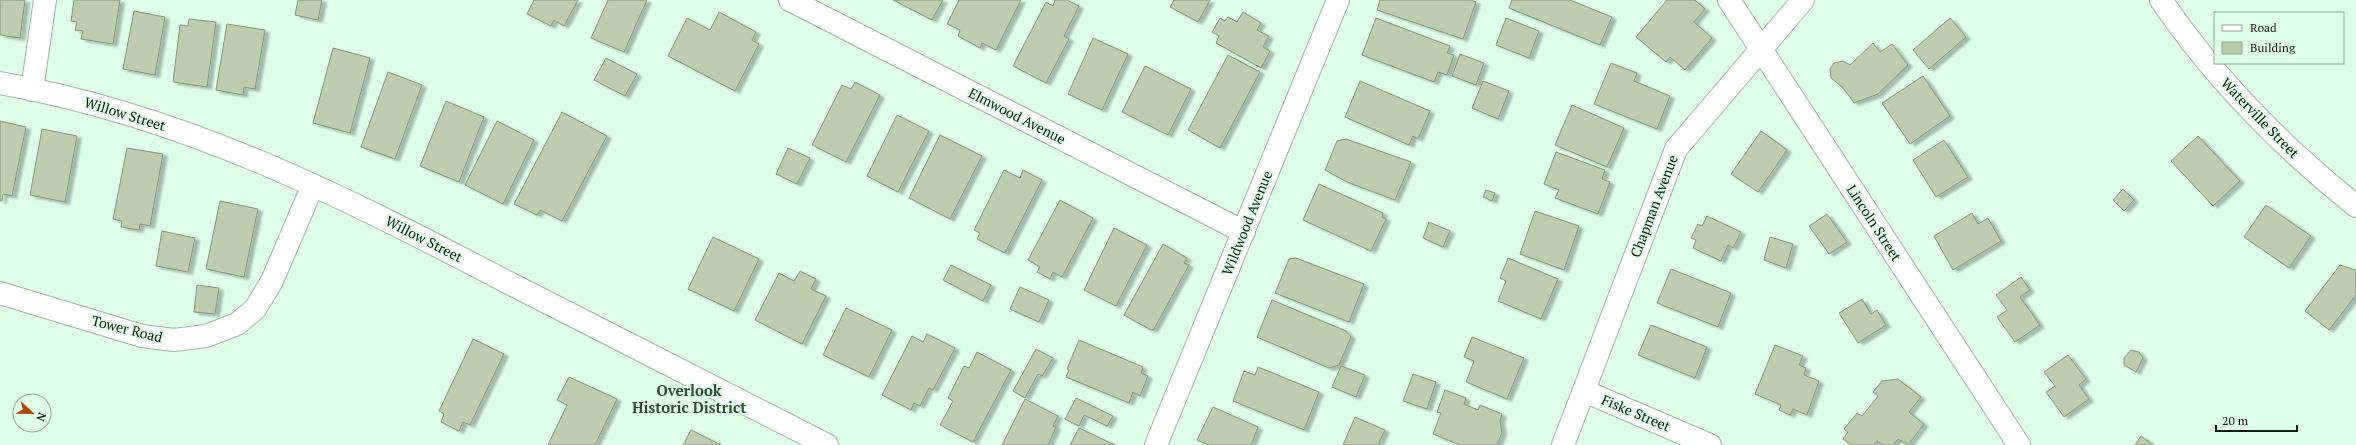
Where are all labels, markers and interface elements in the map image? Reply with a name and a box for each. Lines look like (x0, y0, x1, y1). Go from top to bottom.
legend (2214, 12, 2344, 64)
text: Road (2250, 20, 2277, 35)
text: Building (2250, 40, 2296, 55)
street label: Waterville Street (2217, 73, 2304, 162)
street label: Elmwood Avenue (965, 83, 1069, 148)
street label: Willow Street (82, 92, 169, 135)
street label: Chapman Avenue (1625, 152, 1682, 260)
street label: Wildwood Avenue (1217, 168, 1276, 278)
street label: Lincoln Street (1843, 181, 1907, 265)
street label: Willow Street (382, 211, 467, 267)
street label: Tower Road (90, 311, 165, 347)
district label: Overlook Historic District (632, 380, 746, 417)
street label: Fiske Street (1599, 390, 1674, 436)
north arrow (12, 393, 52, 433)
scale bar (2216, 407, 2297, 433)
text: N (33, 410, 49, 424)
text: 20 m (2222, 413, 2249, 428)

